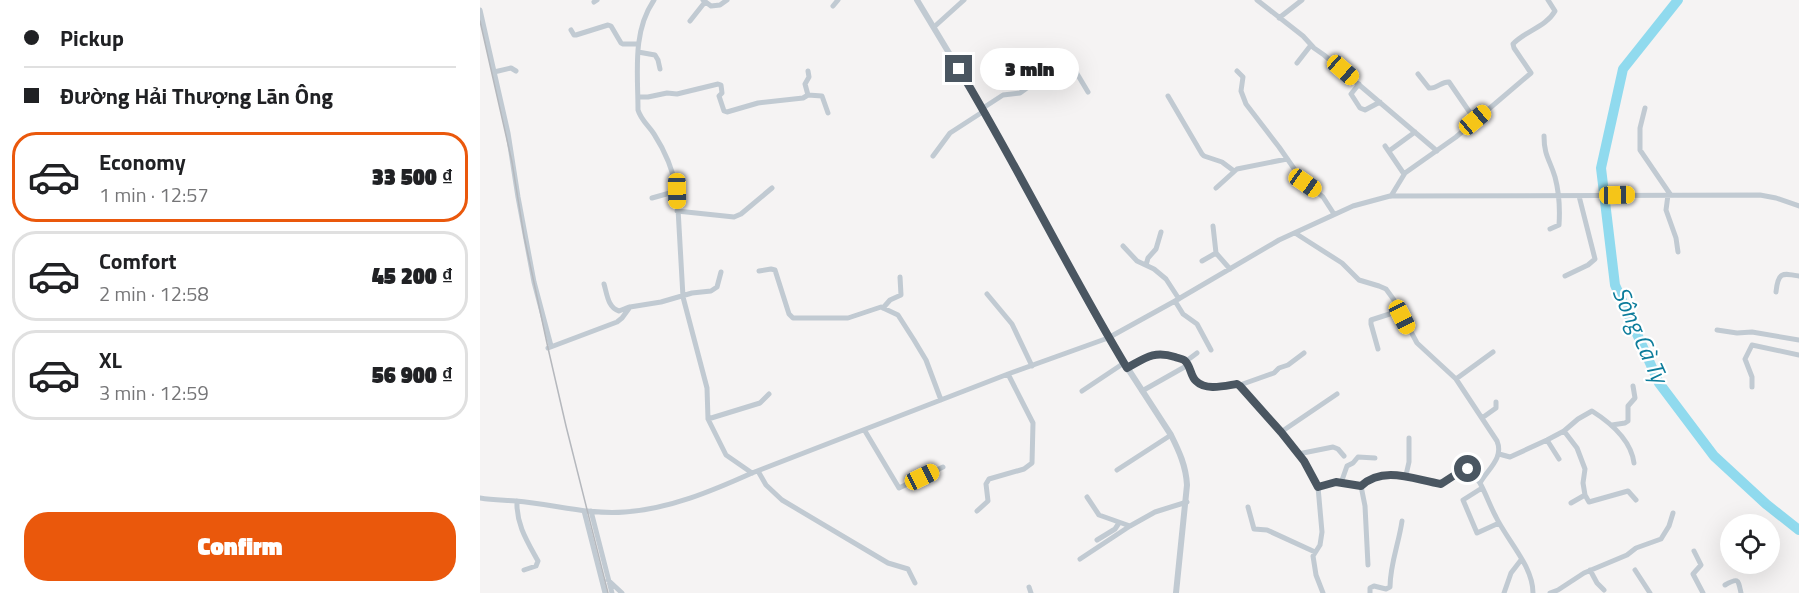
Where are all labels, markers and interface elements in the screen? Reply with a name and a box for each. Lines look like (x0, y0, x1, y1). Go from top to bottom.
text: Pickup (60, 21, 124, 55)
callout: 3 min (980, 48, 1079, 90)
car (1324, 51, 1362, 89)
text: 3 min (1005, 53, 1054, 84)
route end (945, 55, 972, 82)
text: Đường Hải Thượng Lãn Ông (60, 79, 333, 113)
car (1455, 102, 1495, 138)
text: Economy (99, 145, 186, 179)
icon: car (27, 150, 81, 204)
text: 33 500 ₫ (372, 160, 453, 194)
car (1285, 165, 1325, 201)
car (668, 173, 686, 209)
text: 1 min · 12:57 (99, 179, 209, 210)
car (1599, 186, 1635, 204)
text: Comfort (99, 244, 177, 278)
icon: car (27, 249, 81, 303)
text: 45 200 ₫ (372, 259, 453, 293)
text: 2 min · 12:58 (99, 278, 209, 309)
water label: Sông Cà Ty (1604, 281, 1679, 391)
car (1386, 297, 1418, 337)
text: XL (99, 343, 122, 377)
icon: car (27, 348, 81, 402)
text: 56 900 ₫ (372, 358, 453, 392)
text: 3 min · 12:59 (99, 377, 209, 408)
route start (1454, 455, 1481, 482)
car (902, 461, 942, 493)
button: Confirm (24, 512, 456, 581)
map controls (1720, 514, 1780, 574)
button: locate (1720, 514, 1780, 574)

